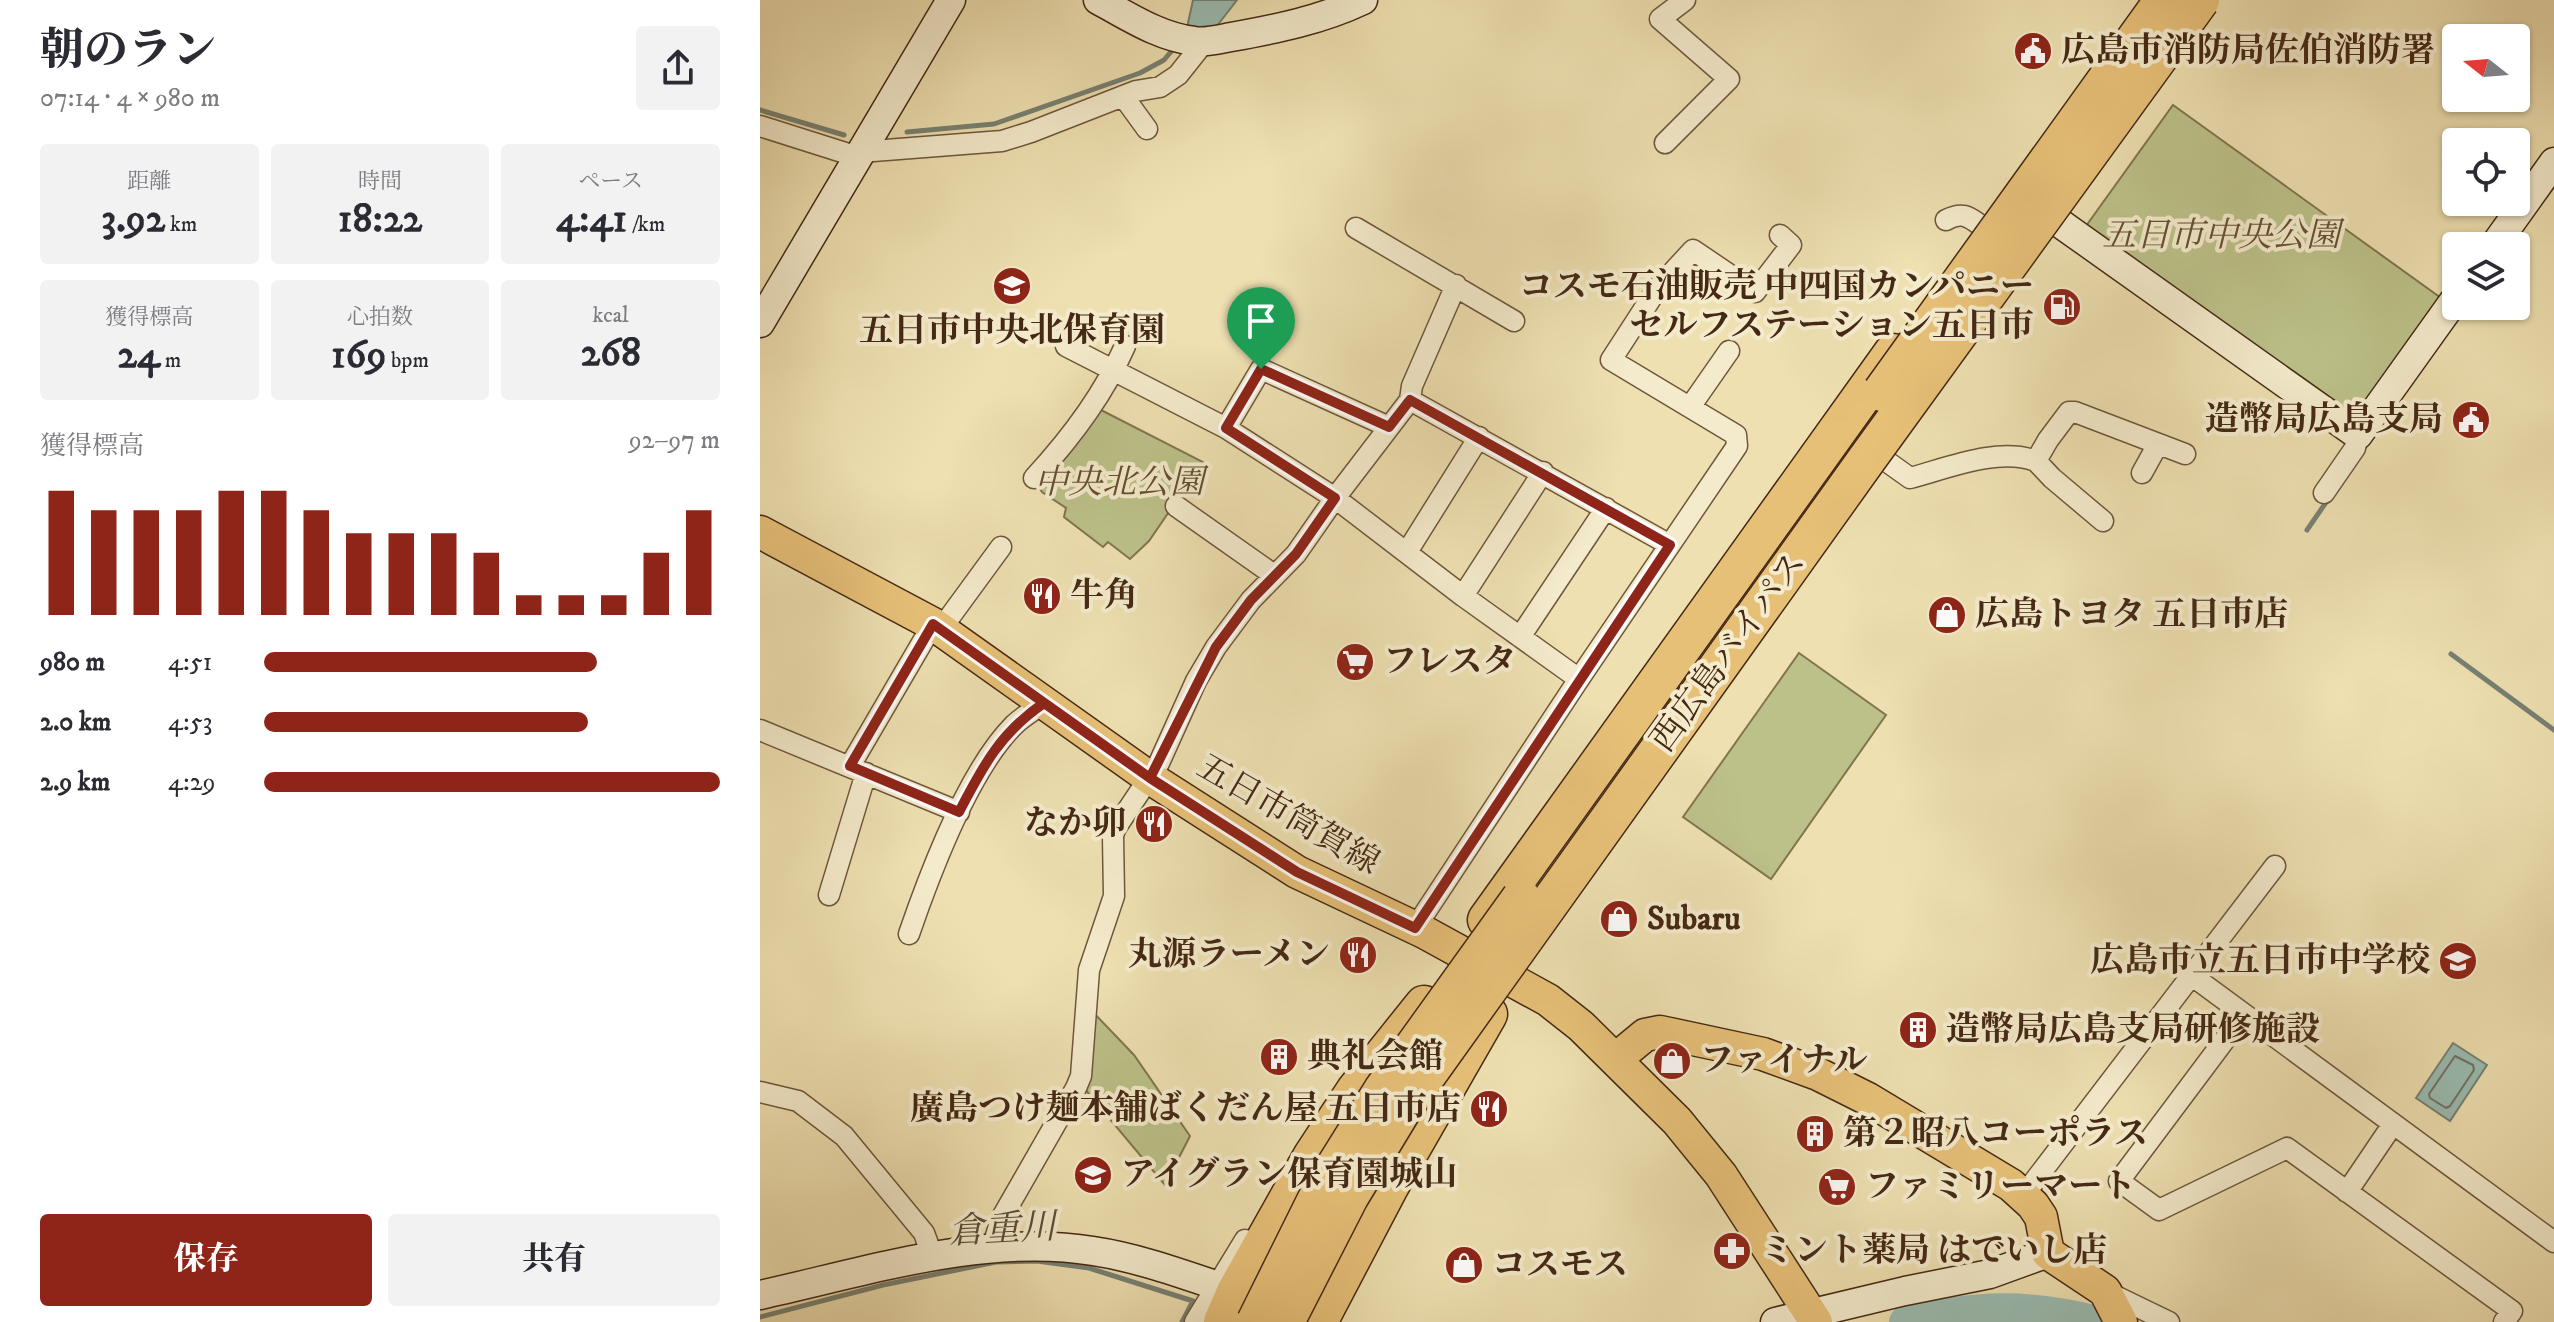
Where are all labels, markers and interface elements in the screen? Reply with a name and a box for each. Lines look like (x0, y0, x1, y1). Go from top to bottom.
text: 朝のラン (40, 24, 216, 79)
north arrow (2442, 24, 2530, 112)
map controls (2442, 24, 2530, 320)
button: share (636, 26, 720, 110)
public building icon: 広島市消防局佐伯消防署 (2012, 30, 2054, 72)
place label: 広島市消防局佐伯消防署 (2061, 30, 2435, 72)
text: 07:14 · 4 × 980 m (40, 82, 220, 115)
button: locate (2442, 128, 2530, 216)
text: 距離 (127, 168, 171, 195)
text: 時間 (358, 168, 402, 195)
text: ペース (578, 168, 643, 195)
text: 3.92 (101, 195, 165, 245)
text: 18:22 (338, 195, 422, 245)
text: 4:41 (556, 195, 627, 245)
text: km (165, 211, 197, 238)
text: /km (627, 211, 665, 238)
park label: 五日市中央公園 (2102, 215, 2345, 257)
button: layers (2442, 232, 2530, 320)
school or university icon: 五日市中央北保育園 (991, 265, 1033, 307)
place label: コスモ石油販売 中四国カンパニー セルフステーション五日市 (1519, 266, 2034, 347)
fuel station icon: コスモ石油販売 中四国カンパニー セルフステーション五日市 (2041, 286, 2083, 328)
pin (1227, 287, 1295, 369)
icon: arrive (1239, 299, 1283, 343)
text: kcal (593, 302, 629, 329)
text: 獲得標高 (105, 304, 193, 331)
text: 心拍数 (347, 304, 413, 331)
place label: 五日市中央北保育園 (859, 310, 1165, 352)
text: 268 (580, 329, 641, 379)
text: 24 (117, 331, 160, 381)
text: 169 (331, 331, 386, 381)
text: m (160, 347, 181, 374)
text: bpm (386, 347, 429, 374)
place label: 造幣局広島支局 (2205, 399, 2443, 441)
public building icon: 造幣局広島支局 (2450, 399, 2492, 441)
text: 92–97 m (629, 424, 720, 457)
text: 獲得標高 (40, 430, 144, 463)
park label: 中央北公園 (1034, 462, 1209, 504)
street label: 西広島バイパス (1642, 544, 1816, 760)
restaurant icon: 牛角 (1021, 575, 1063, 617)
place label: 牛角 (1070, 575, 1138, 617)
shop icon: 広島トヨタ 五日市店 (1926, 594, 1968, 636)
place label: 広島トヨタ 五日市店 (1975, 594, 2288, 636)
supermarket icon: フレスタ (1334, 641, 1376, 683)
place label: フレスタ (1383, 641, 1517, 683)
text: 980 m (40, 646, 105, 679)
text: 4:51 (168, 646, 212, 679)
text: 2.0 km (40, 706, 111, 739)
text: 4:53 (168, 706, 212, 739)
street label: 五日市筒賀線 (1189, 746, 1387, 884)
text: 2.9 km (40, 766, 110, 799)
text: 4:29 (168, 766, 216, 799)
place label: なか卯 (1024, 803, 1126, 845)
restaurant icon: なか卯 (1133, 803, 1175, 845)
shop icon: Subaru (1598, 898, 1640, 940)
place label: Subaru (1647, 898, 1741, 940)
place label: 丸源ラーメン (1128, 934, 1330, 976)
restaurant icon: 丸源ラーメン (1337, 934, 1379, 976)
place label: 広島市立五日市中学校 (2090, 940, 2430, 982)
school or university icon: 広島市立五日市中学校 (2437, 940, 2479, 982)
building icon: 造幣局広島支局研修施設 (1897, 1009, 1939, 1051)
place label: 造幣局広島支局研修施設 (1946, 1009, 2320, 1051)
building icon: 典礼会館 (1258, 1036, 1300, 1078)
place label: 典礼会館 (1307, 1036, 1443, 1078)
shop icon: ファイナル (1651, 1040, 1693, 1082)
place label: ファイナル (1700, 1040, 1868, 1082)
place label: 廣島つけ麺本舗ばくだん屋 五日市店 (910, 1088, 1461, 1130)
restaurant icon: 廣島つけ麺本舗ばくだん屋 五日市店 (1468, 1088, 1510, 1130)
building icon: 第２昭八コーポラス (1794, 1113, 1836, 1155)
place label: 第２昭八コーポラス (1843, 1113, 2148, 1155)
school or university icon: アイグラン保育園城山 (1072, 1154, 1114, 1196)
place label: アイグラン保育園城山 (1121, 1154, 1457, 1196)
supermarket icon: ファミリーマート (1816, 1166, 1858, 1208)
place label: ファミリーマート (1865, 1166, 2136, 1208)
water label: 倉重川 (947, 1204, 1061, 1255)
button: 保存 (40, 1214, 372, 1306)
button: 共有 (388, 1214, 720, 1306)
pharmacy icon: ミント薬局 はでいし店 (1711, 1230, 1753, 1272)
place label: ミント薬局 はでいし店 (1760, 1230, 2107, 1272)
shop icon: コスモス (1443, 1244, 1485, 1286)
place label: コスモス (1492, 1244, 1628, 1286)

